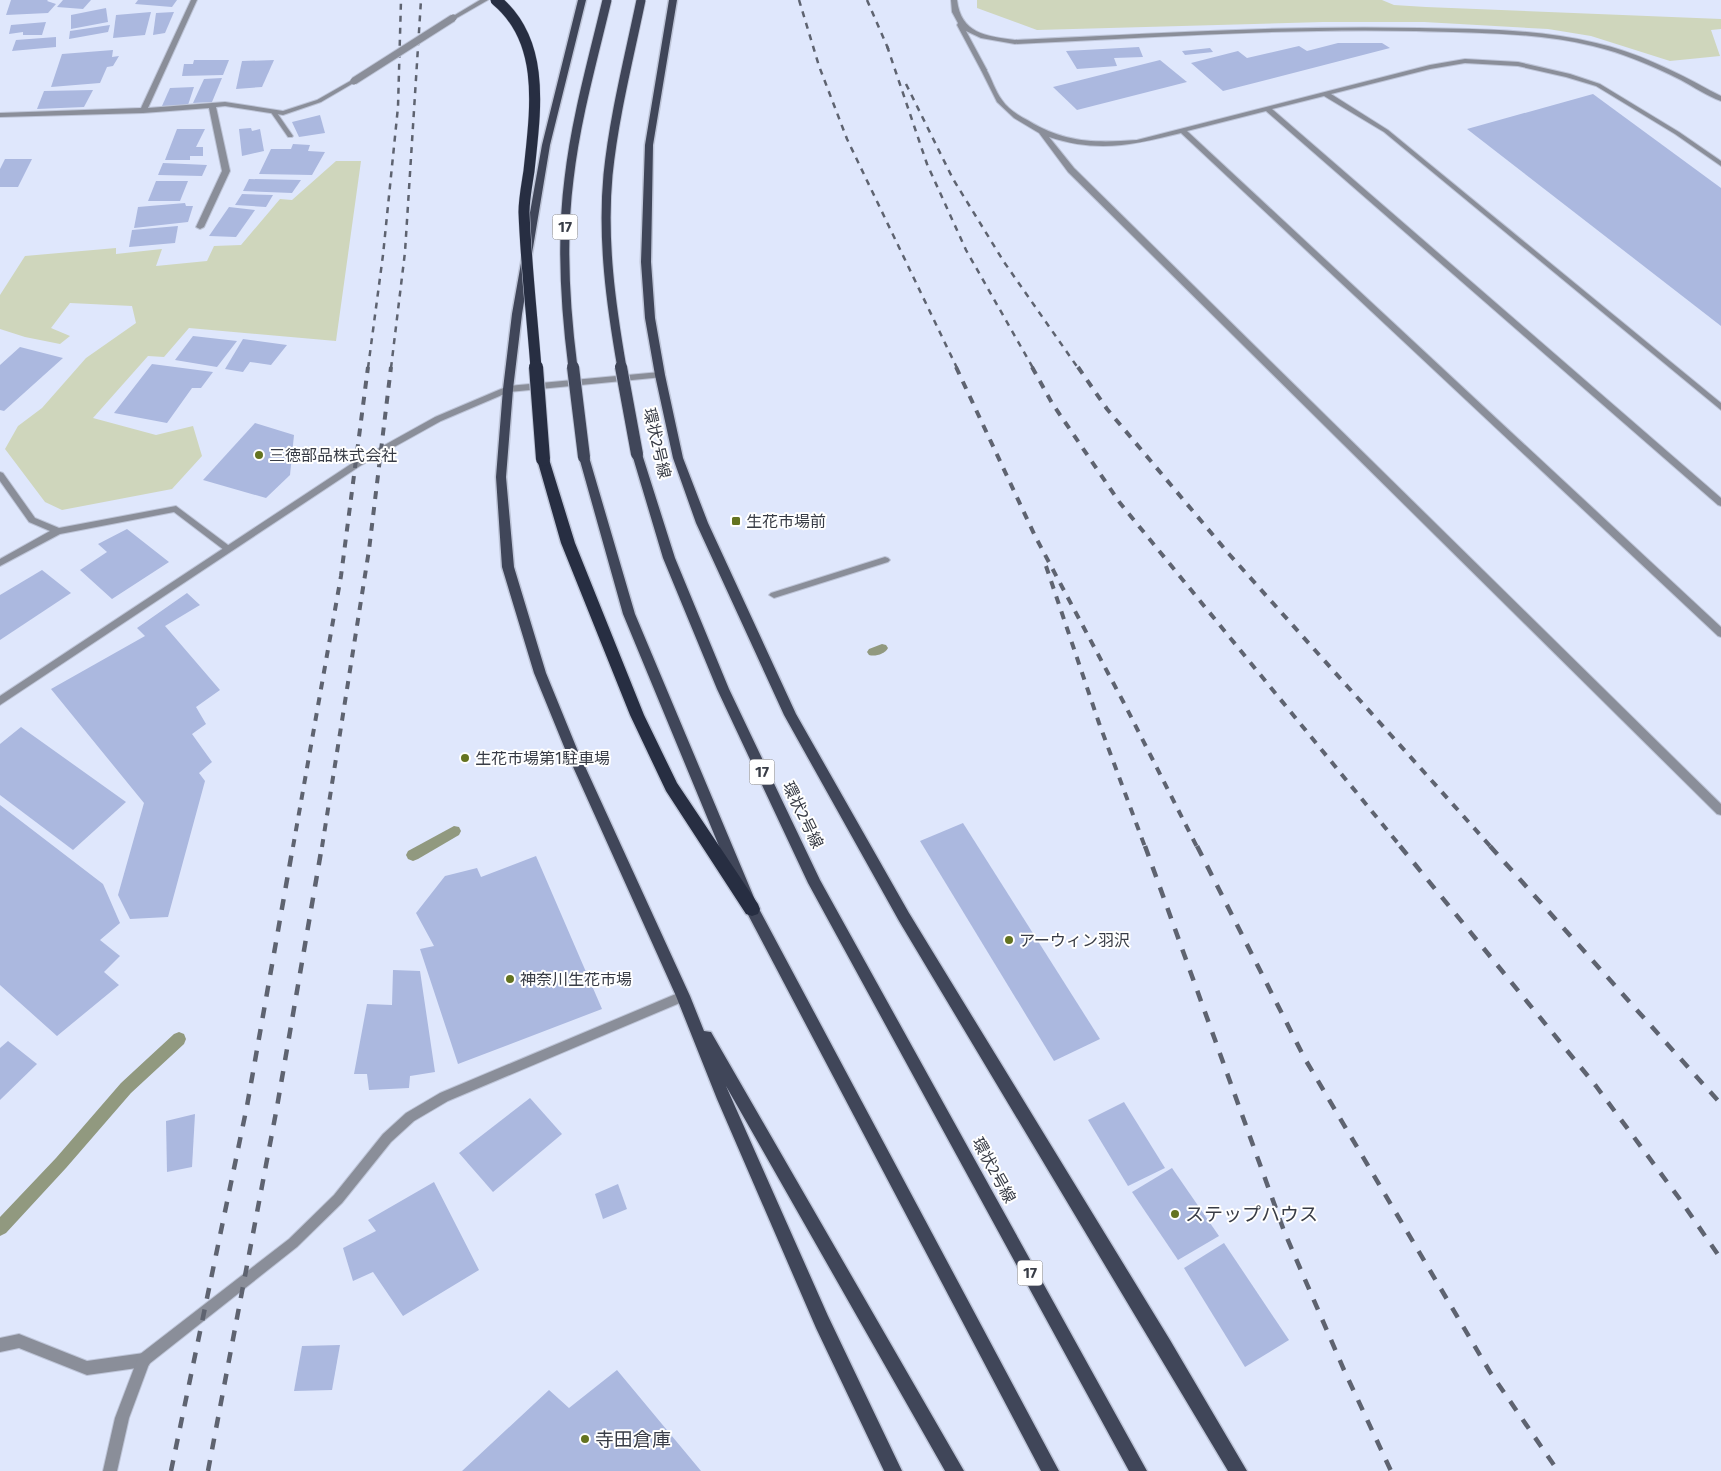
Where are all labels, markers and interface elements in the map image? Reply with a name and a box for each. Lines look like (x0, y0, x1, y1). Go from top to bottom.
road number: 17 (552, 214, 578, 240)
street label: 環状2号線 (640, 406, 674, 480)
place label: 三徳部品株式会社 (269, 446, 397, 465)
marker: 三徳部品株式会社 (253, 449, 265, 461)
place label: 生花市場前 (746, 512, 826, 531)
marker: 生花市場前 (730, 515, 742, 527)
place label: 生花市場第1駐車場 (475, 749, 610, 768)
marker: 生花市場第1駐車場 (459, 752, 471, 764)
road number: 17 (750, 760, 774, 784)
street label: 環状2号線 (779, 779, 827, 851)
place label: アーウィン羽沢 (1019, 931, 1130, 950)
marker: アーウィン羽沢 (1003, 934, 1015, 946)
place label: 神奈川生花市場 (520, 970, 632, 989)
marker: 神奈川生花市場 (504, 973, 516, 985)
street label: 環状2号線 (968, 1134, 1020, 1206)
place label: ステップハウス (1185, 1203, 1318, 1226)
marker: ステップハウス (1169, 1208, 1181, 1220)
road number: 17 (1018, 1260, 1042, 1286)
place label: 寺田倉庫 (595, 1428, 671, 1451)
marker: 寺田倉庫 (579, 1433, 591, 1445)

